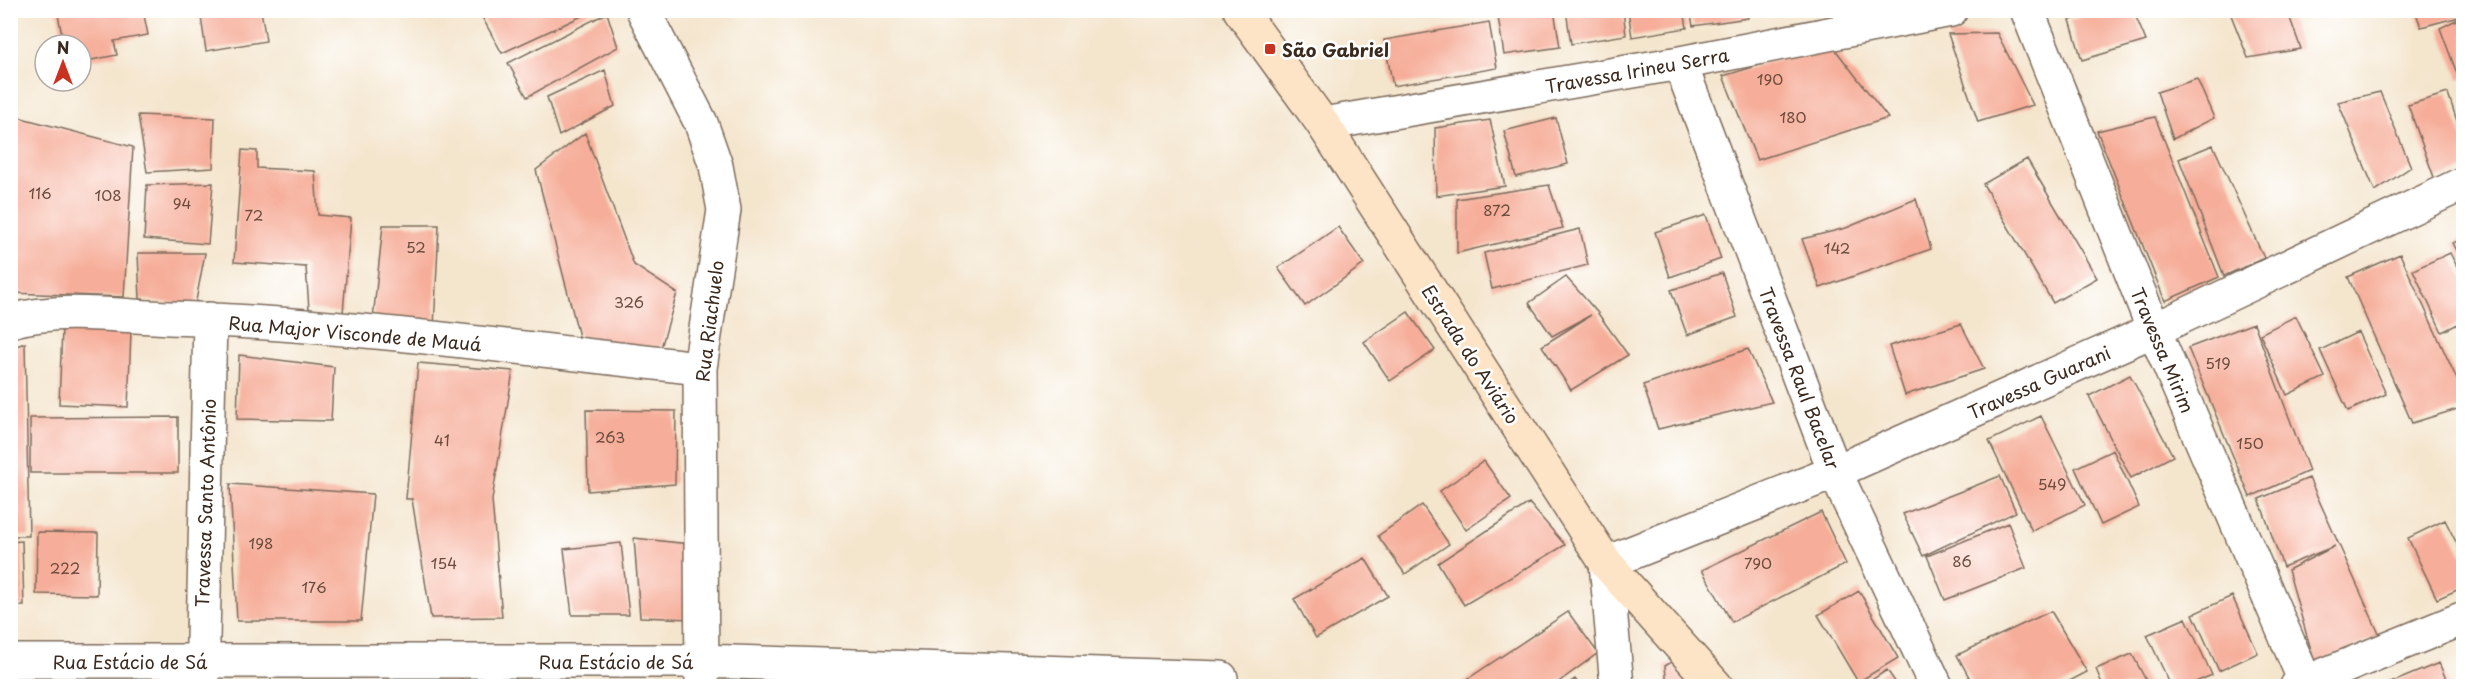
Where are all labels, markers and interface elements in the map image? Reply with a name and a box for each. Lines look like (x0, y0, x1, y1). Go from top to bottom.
north arrow (33, 33, 93, 93)
text: N (57, 35, 69, 59)
place label: São Gabriel (1282, 36, 1389, 63)
street label: Travessa Irineu Serra (1543, 40, 1731, 99)
marker: São Gabriel (1263, 42, 1277, 56)
house number: 190 (1757, 67, 1783, 90)
house number: 180 (1779, 105, 1807, 128)
house number: 116 (28, 181, 52, 204)
house number: 108 (94, 183, 122, 206)
house number: 94 (173, 191, 191, 214)
house number: 872 (1483, 198, 1511, 221)
house number: 72 (245, 203, 263, 226)
house number: 52 (406, 235, 426, 258)
house number: 142 (1824, 236, 1850, 259)
street label: Rua Riachuelo (688, 259, 730, 383)
street label: Estrada do Aviário (1416, 279, 1526, 429)
street label: Travessa Raul Bacelar (1753, 283, 1848, 474)
street label: Travessa Mirim (2124, 283, 2202, 417)
house number: 326 (614, 290, 644, 313)
street label: Rua Major Visconde de Mauá (227, 308, 483, 358)
street label: Travessa Guarani (1963, 338, 2115, 426)
house number: 519 (2205, 351, 2231, 374)
street label: Travessa Santo Antônio (188, 398, 222, 608)
house number: 263 (595, 425, 625, 448)
house number: 41 (434, 428, 450, 451)
house number: 150 (2236, 431, 2264, 454)
house number: 549 (2038, 472, 2066, 495)
house number: 198 (249, 531, 273, 554)
house number: 86 (1952, 549, 1972, 572)
house number: 154 (431, 551, 457, 574)
house number: 790 (1744, 551, 1772, 574)
house number: 222 (50, 556, 80, 579)
house number: 176 (301, 575, 327, 598)
street label: Rua Estácio de Sá (53, 648, 208, 675)
street label: Rua Estácio de Sá (539, 648, 694, 675)

